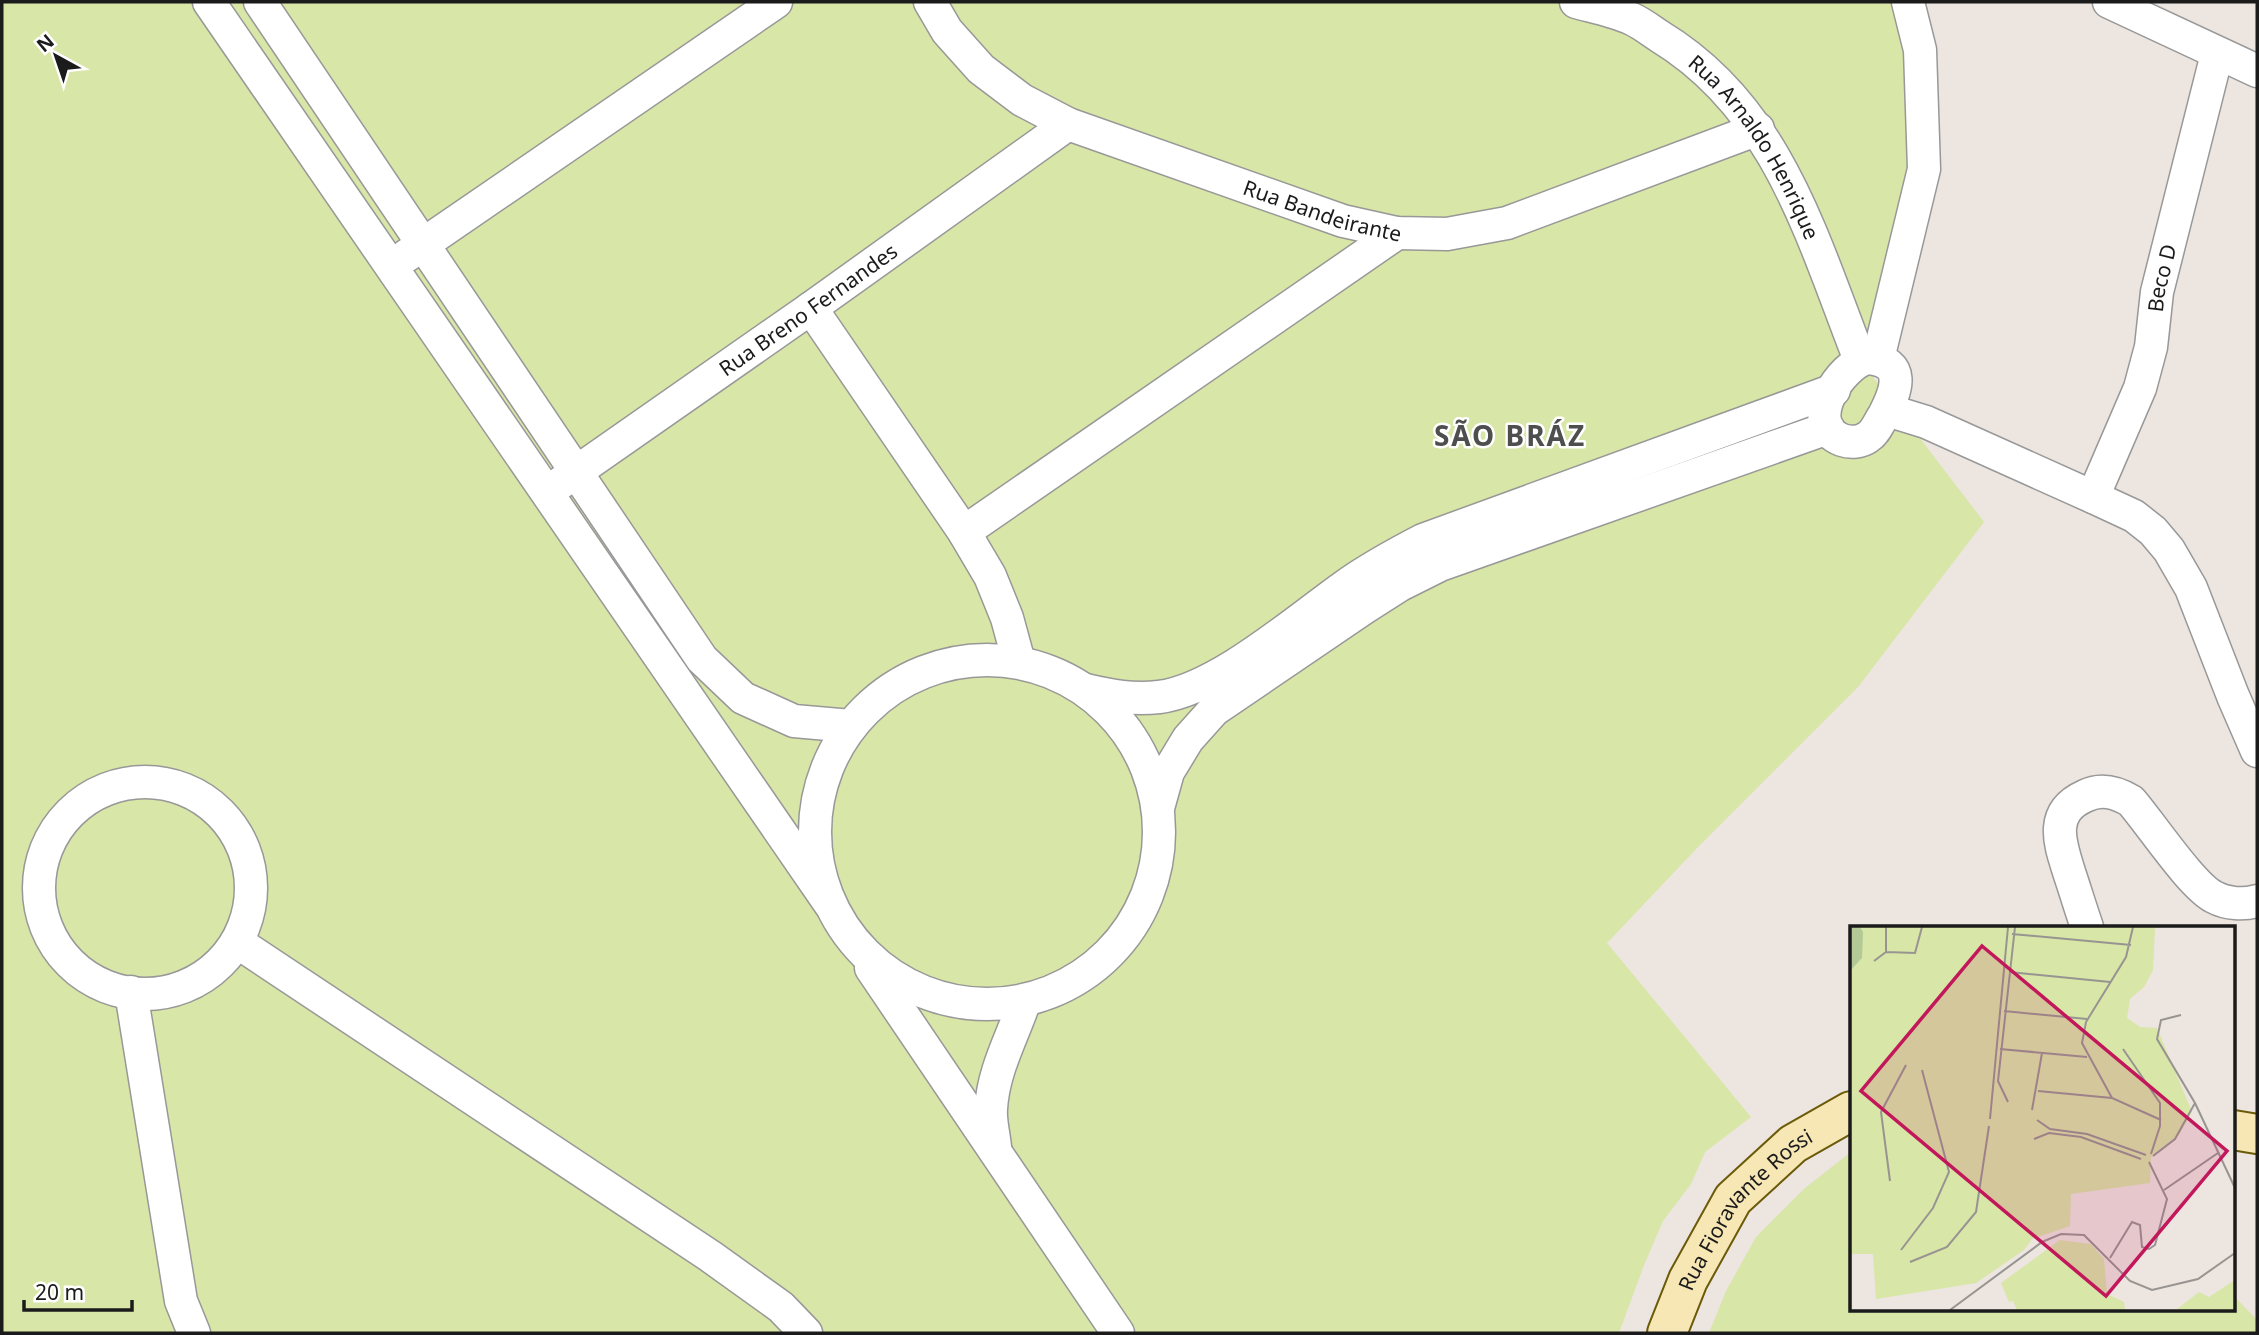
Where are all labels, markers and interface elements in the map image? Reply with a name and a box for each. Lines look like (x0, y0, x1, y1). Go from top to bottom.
north arrow (21, 21, 91, 91)
text: N (31, 28, 59, 58)
street label: Rua Arnaldo Henrique (1683, 48, 1826, 244)
street label: Rua Bandeirante (1240, 173, 1404, 248)
street label: Rua Breno Fernandes (713, 237, 903, 382)
street label: Beco D (2141, 241, 2183, 313)
district label: SÃO BRÁZ (1434, 416, 1586, 454)
inset map (1850, 926, 2234, 1310)
street label: Rua Fioravante Rossi (1671, 1122, 1817, 1294)
scale bar (24, 1268, 133, 1312)
text: 20 m (35, 1278, 84, 1306)

